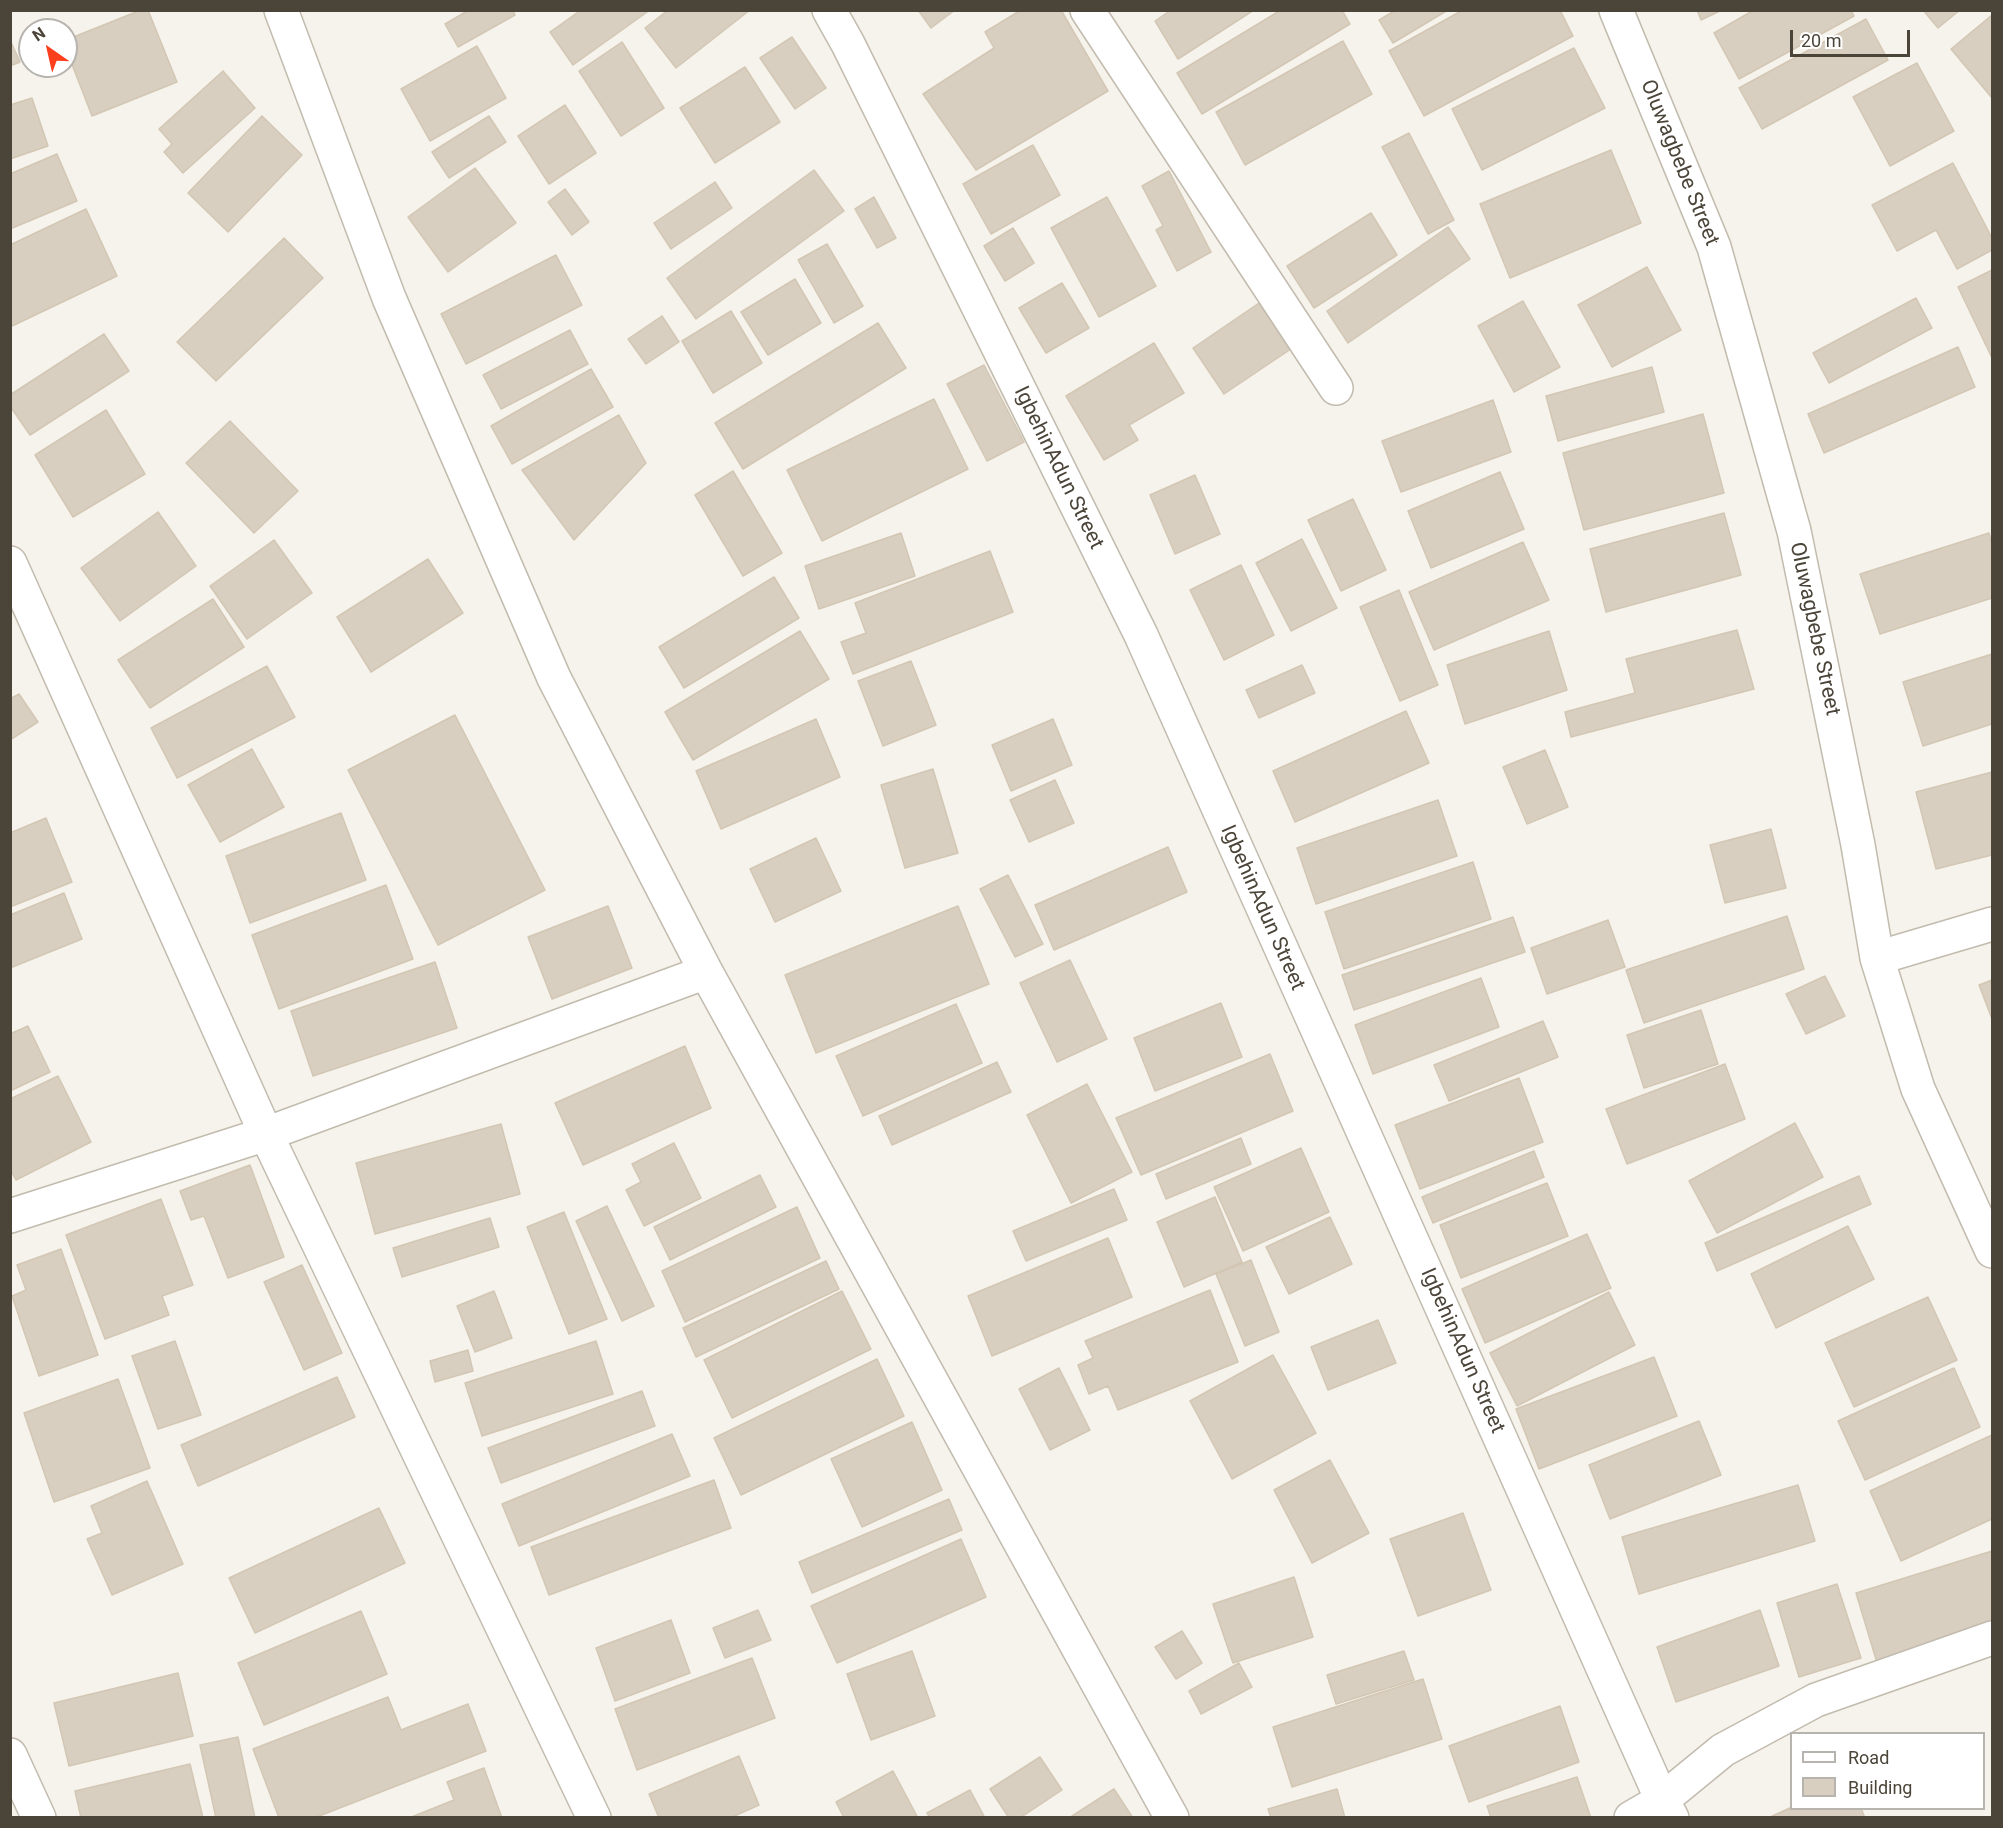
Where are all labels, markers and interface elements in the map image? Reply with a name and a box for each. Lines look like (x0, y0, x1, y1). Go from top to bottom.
north arrow (18, 18, 78, 78)
scale bar (1793, 18, 1913, 56)
text: N (29, 23, 49, 45)
text: 20 m (1801, 30, 1841, 51)
street label: Oluwagbebe Street (1634, 76, 1724, 250)
street label: IgbehinAdun Street (1008, 382, 1108, 554)
street label: Oluwagbebe Street (1783, 540, 1845, 718)
street label: IgbehinAdun Street (1214, 822, 1310, 994)
street label: IgbehinAdun Street (1414, 1265, 1510, 1437)
legend (1790, 1732, 1985, 1810)
text: Road (1848, 1747, 1889, 1768)
text: Building (1848, 1777, 1912, 1798)

